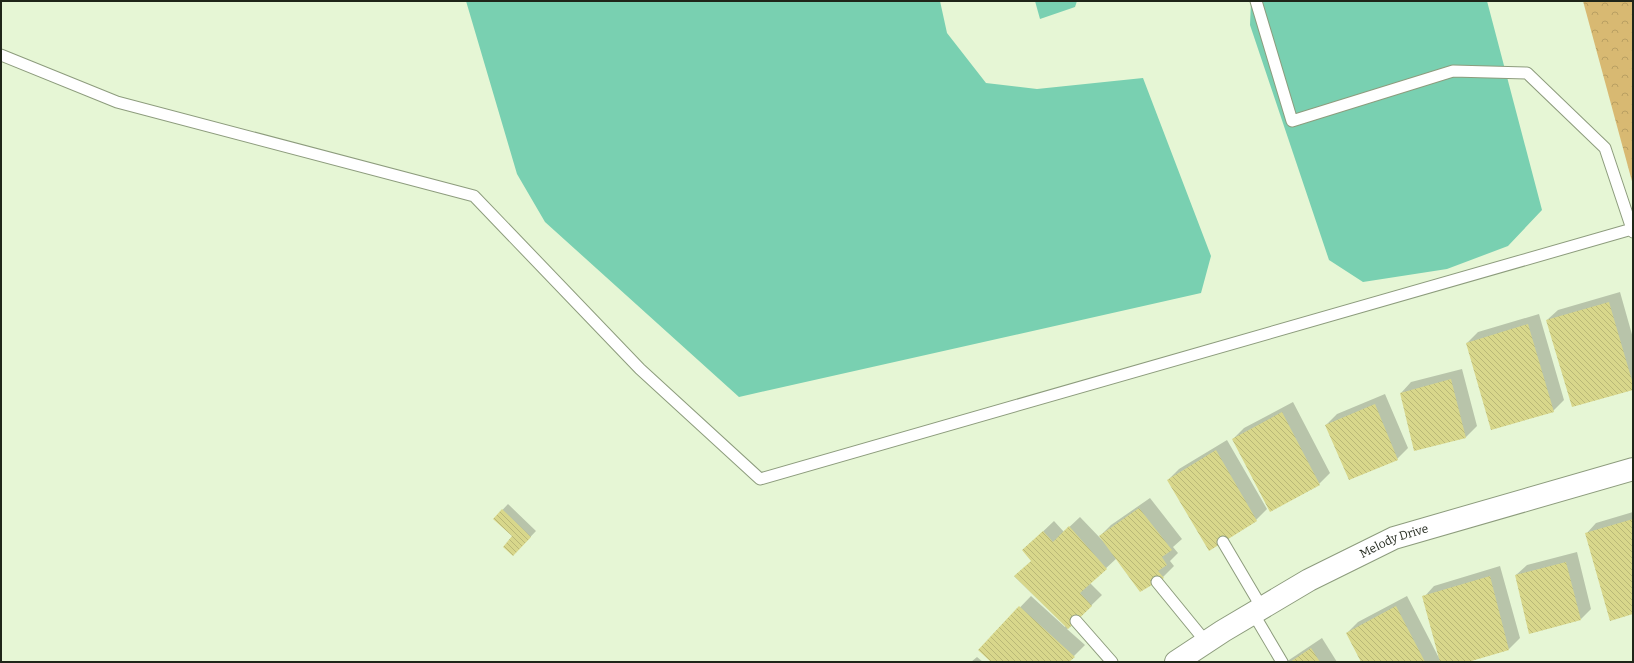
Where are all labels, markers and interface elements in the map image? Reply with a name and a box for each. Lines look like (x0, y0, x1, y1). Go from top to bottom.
street label: Melody Drive (1357, 521, 1430, 561)

